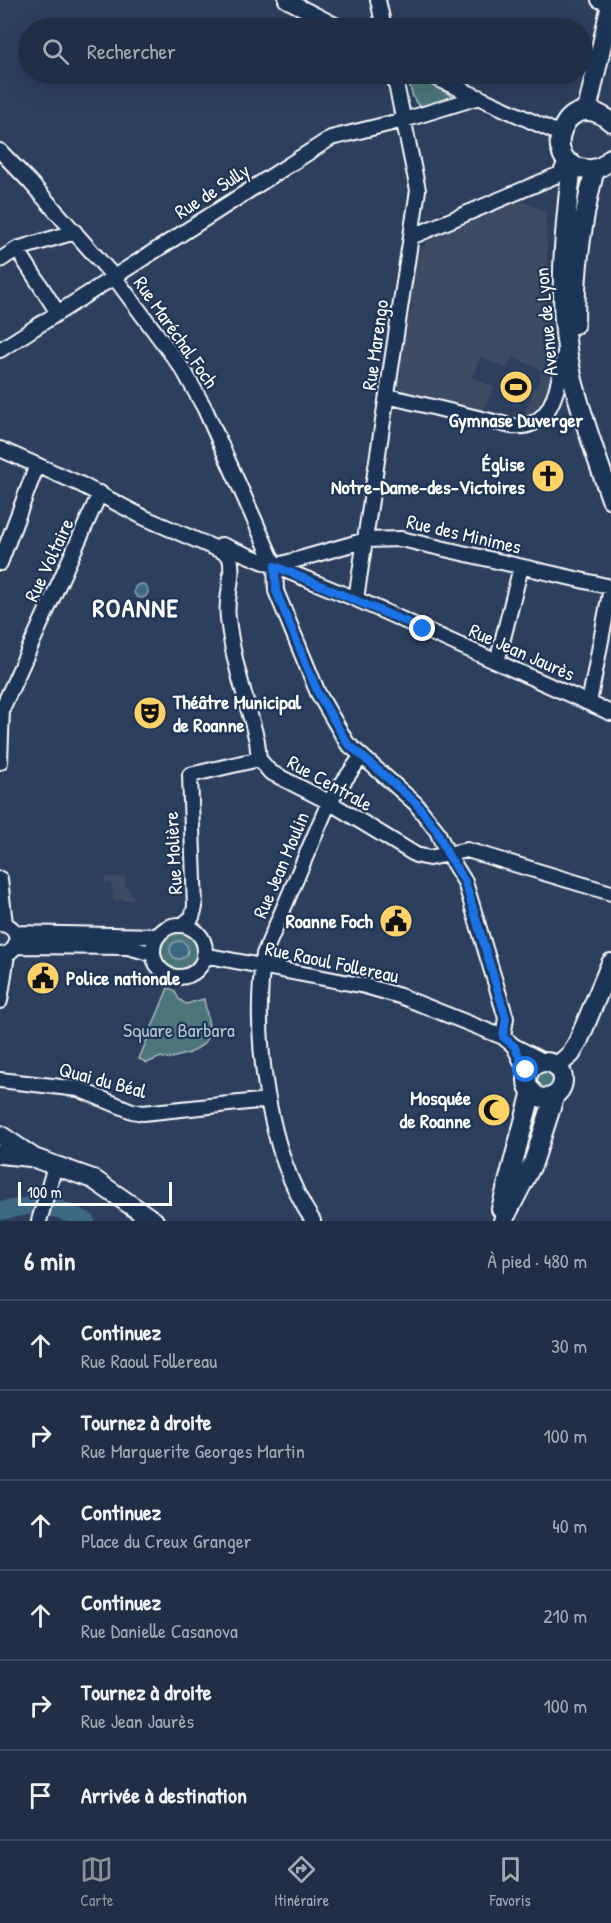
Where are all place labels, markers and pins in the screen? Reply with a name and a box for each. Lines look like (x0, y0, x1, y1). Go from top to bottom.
sports icon: Gymnase Duverger (498, 369, 534, 405)
place label: Gymnase Duverger (449, 406, 584, 434)
place label: Église Notre-Dame-des-Victoires (331, 450, 525, 500)
church icon: Église Notre-Dame-des-Victoires (530, 458, 566, 494)
place label: Théâtre Municipal de Roanne (172, 688, 302, 738)
theatre icon: Théâtre Municipal de Roanne (132, 695, 168, 731)
public building icon: Roanne Foch (378, 903, 414, 939)
place label: Roanne Foch (286, 907, 374, 934)
public building icon: Police nationale (25, 960, 61, 996)
place label: Police nationale (66, 964, 180, 991)
place label: Mosquée de Roanne (400, 1084, 471, 1134)
mosque icon: Mosquée de Roanne (476, 1092, 512, 1128)

